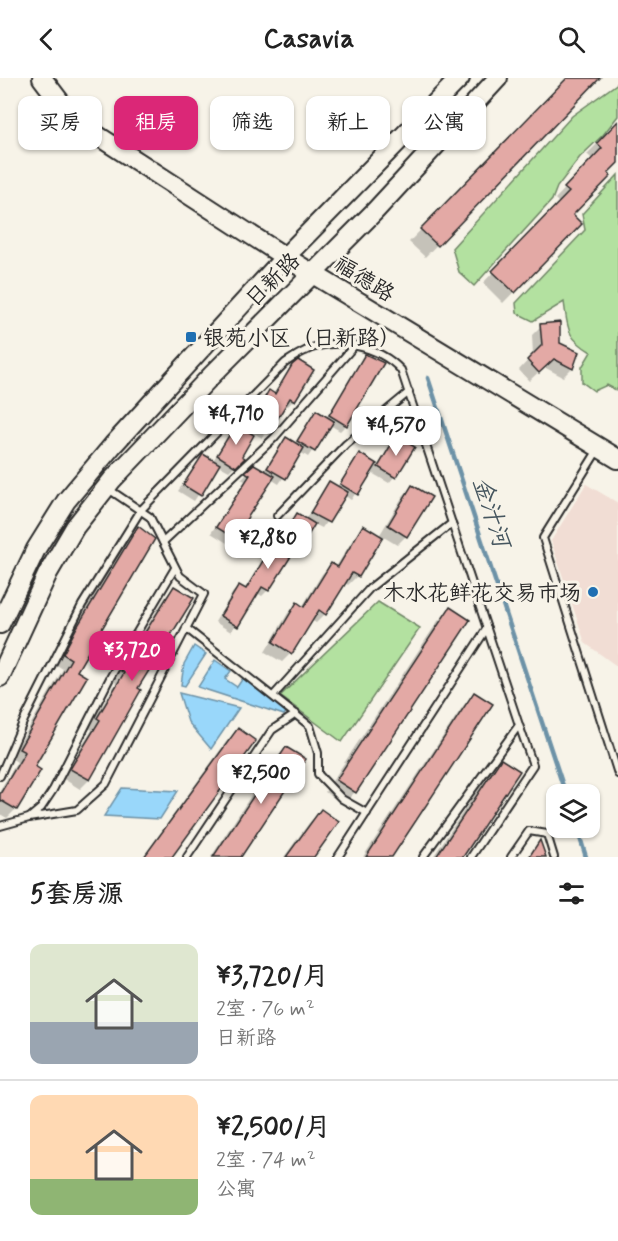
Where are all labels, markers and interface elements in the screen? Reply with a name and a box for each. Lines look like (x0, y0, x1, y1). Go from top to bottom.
text: Casavia (264, 22, 354, 57)
icon: back (30, 23, 63, 56)
icon: search (555, 23, 588, 56)
chip: 买房 (18, 96, 102, 150)
chip: 租房 (114, 96, 198, 150)
chip: 筛选 (210, 96, 294, 150)
chip: 新上 (306, 96, 390, 150)
chip: 公寓 (402, 96, 486, 150)
street label: 日新路 (240, 247, 307, 314)
street label: 福德路 (329, 250, 399, 309)
place label: 银苑小区（日新路） (203, 325, 401, 353)
marker: 银苑小区（日新路） (184, 330, 198, 344)
pin: ¥4,710 (187, 395, 285, 446)
text: ¥4,710 (208, 401, 264, 428)
pin: ¥4,570 (347, 406, 445, 457)
text: ¥4,570 (366, 412, 426, 439)
water label: 金汁河 (465, 473, 518, 555)
pin: ¥2,880 (219, 519, 317, 570)
text: ¥2,880 (239, 525, 297, 552)
place label: 木水花鲜花交易市场 (383, 580, 581, 608)
marker: 木水花鲜花交易市场 (586, 585, 600, 599)
pin: ¥3,720 (83, 631, 181, 682)
text: ¥3,720 (103, 637, 161, 664)
pin: ¥2,500 (212, 754, 310, 805)
text: ¥2,500 (231, 760, 291, 787)
map controls (546, 784, 600, 838)
button: layers (546, 784, 600, 838)
icon: filters (555, 877, 588, 910)
text: 5套房源 (30, 878, 124, 912)
text: ¥3,720/月 (216, 960, 329, 994)
icon: home (78, 968, 150, 1040)
text: 2室 · 76 m² (216, 996, 315, 1023)
text: 日新路 (216, 1025, 276, 1052)
text: ¥2,500/月 (216, 1111, 331, 1145)
icon: home (78, 1119, 150, 1191)
text: 2室 · 74 m² (216, 1147, 316, 1174)
text: 公寓 (216, 1176, 256, 1203)

